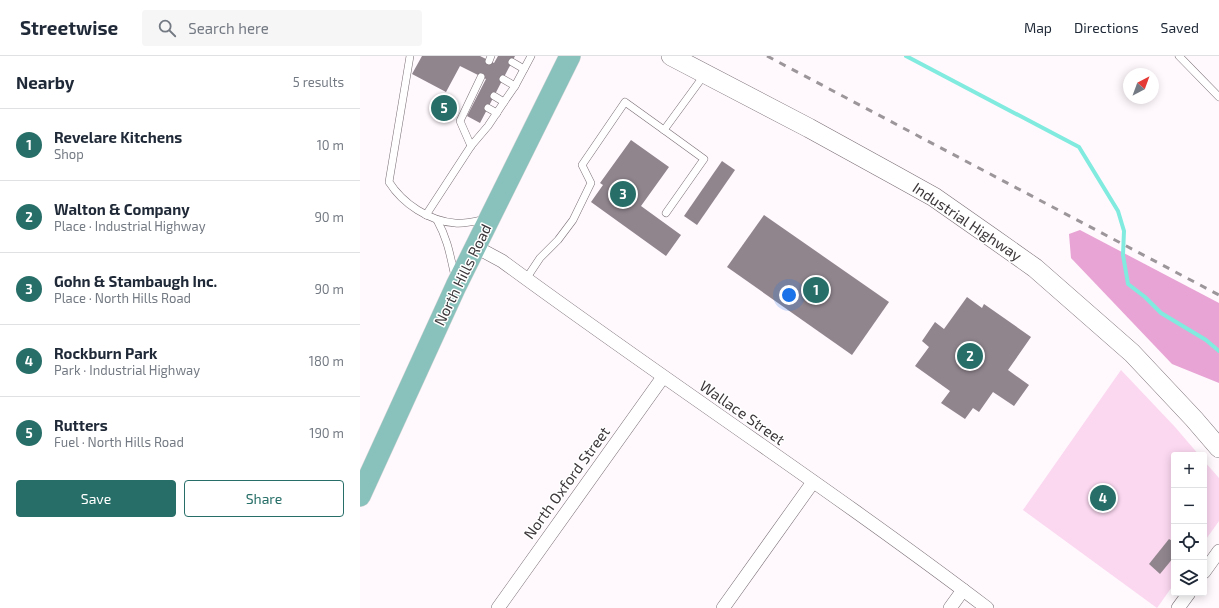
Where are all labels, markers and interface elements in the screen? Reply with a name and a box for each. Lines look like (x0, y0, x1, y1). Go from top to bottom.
search box (142, 10, 422, 46)
text: Streetwise (20, 16, 118, 39)
icon: search (156, 17, 178, 39)
text: Search here (188, 19, 269, 37)
text: Map (1024, 19, 1052, 36)
text: Directions (1074, 19, 1139, 36)
text: Saved (1161, 19, 1199, 36)
north arrow (1123, 68, 1159, 104)
text: Nearby (16, 72, 74, 92)
text: 5 results (293, 74, 344, 90)
pin: 5 (431, 93, 457, 123)
text: Revelare Kitchens (54, 128, 182, 146)
text: 1 (26, 137, 32, 153)
text: 10 m (317, 137, 344, 153)
text: Shop (54, 146, 84, 162)
street label: Industrial Highway (910, 178, 1026, 264)
pin: 3 (610, 179, 636, 209)
text: Walton & Company (54, 200, 190, 218)
text: 2 (25, 209, 33, 225)
text: 90 m (314, 209, 344, 225)
text: Place · Industrial Highway (54, 218, 206, 234)
street label: North Hills Road (430, 221, 495, 328)
text: Gohn & Stambaugh Inc. (54, 272, 217, 290)
pin: 1 (803, 275, 829, 305)
text: 3 (25, 281, 33, 297)
text: 90 m (314, 281, 344, 297)
your location (779, 285, 799, 305)
text: Place · North Hills Road (54, 290, 191, 306)
pin: 2 (957, 341, 983, 371)
text: Rockburn Park (54, 344, 158, 362)
text: 4 (25, 353, 33, 369)
text: 180 m (309, 353, 344, 369)
text: Park · Industrial Highway (54, 362, 200, 378)
street label: Wallace Street (697, 376, 789, 448)
text: Rutters (54, 416, 108, 434)
street label: North Oxford Street (519, 423, 613, 542)
text: 5 (25, 425, 33, 441)
text: 190 m (309, 425, 344, 441)
text: Fuel · North Hills Road (54, 434, 184, 450)
map controls (1171, 452, 1207, 596)
button: + (1171, 452, 1207, 488)
button: Save (16, 480, 176, 517)
button: Share (184, 480, 344, 517)
pin: 4 (1090, 483, 1116, 513)
button: − (1171, 488, 1207, 524)
button: locate (1171, 524, 1207, 560)
button: layers (1171, 560, 1207, 596)

